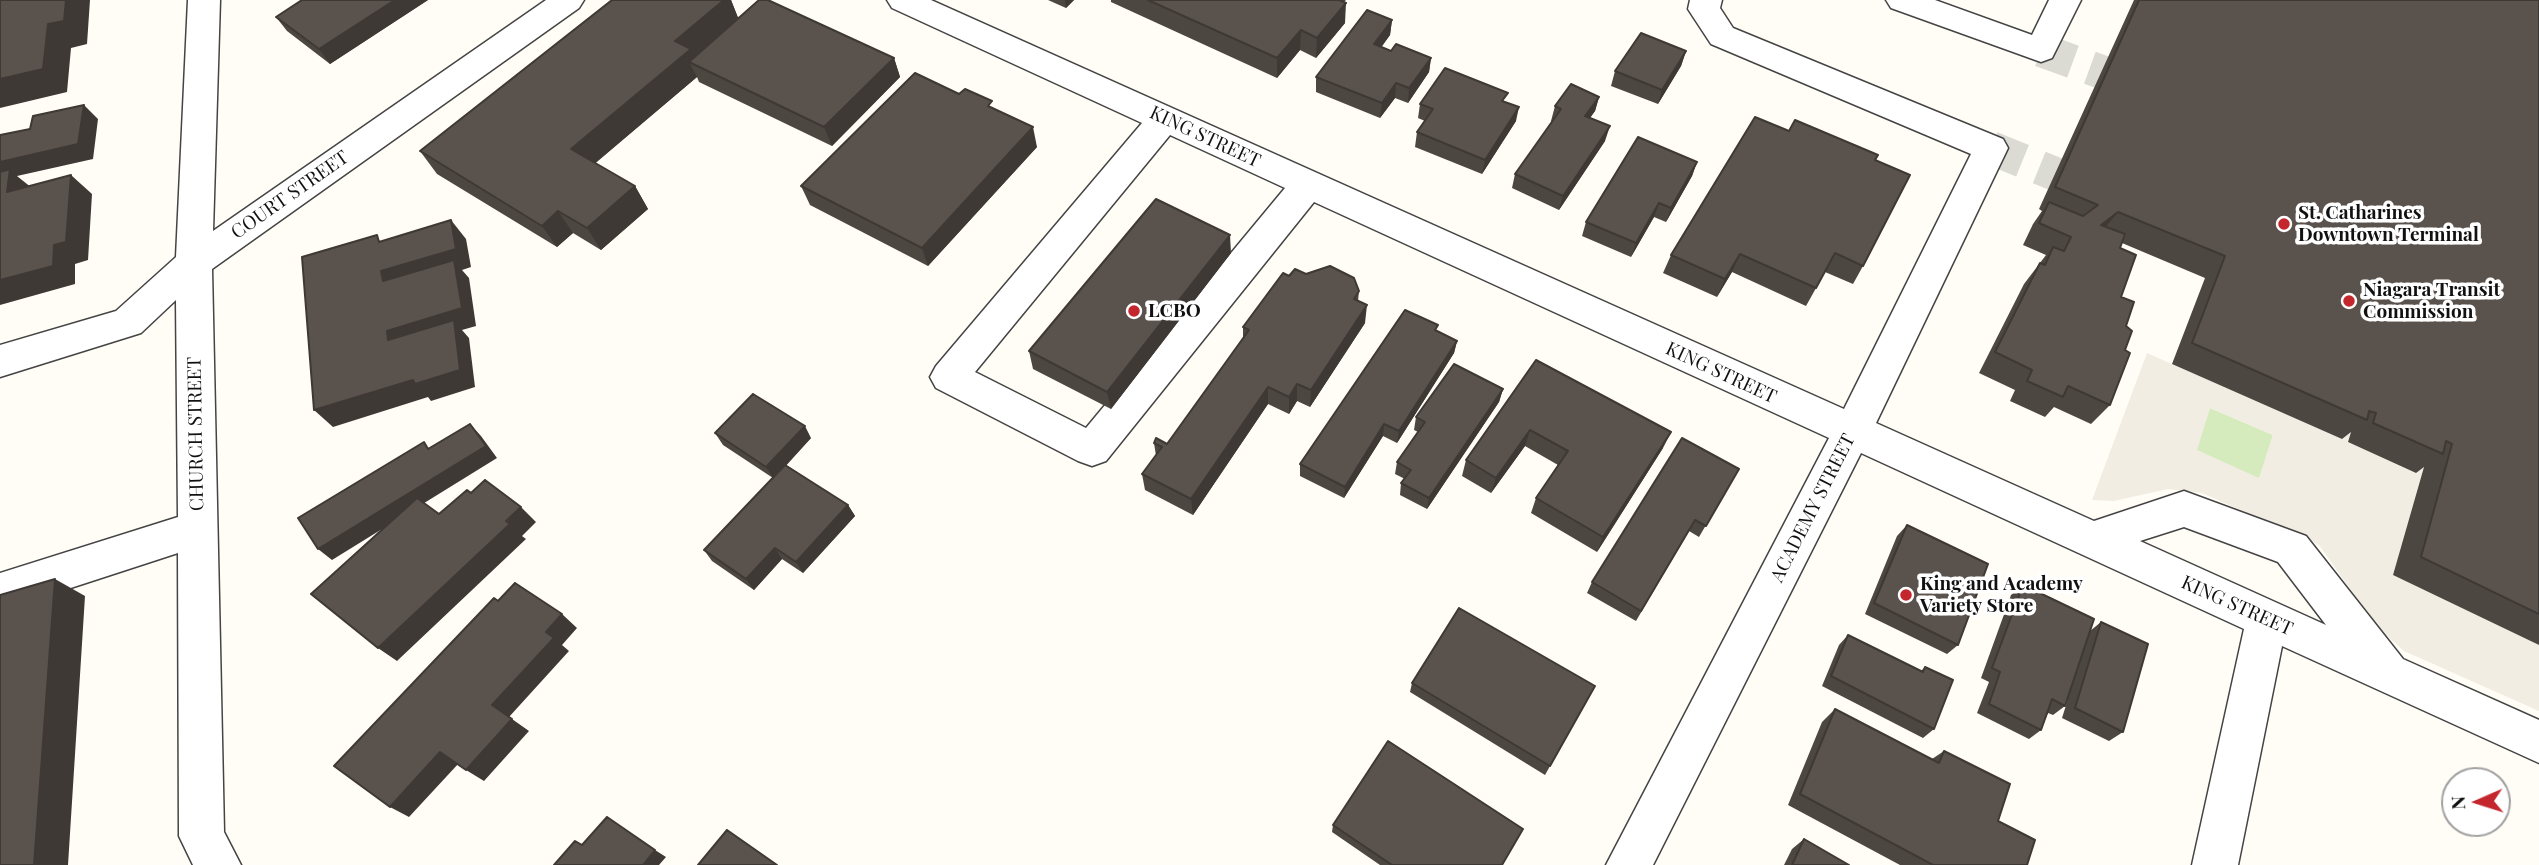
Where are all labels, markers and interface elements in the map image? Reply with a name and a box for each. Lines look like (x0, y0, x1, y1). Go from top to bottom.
street label: KING STREET (1146, 101, 1264, 173)
street label: COURT STREET (227, 146, 353, 244)
place label: St. Catharines Downtown Terminal (2298, 202, 2479, 246)
marker: St. Catharines Downtown Terminal (2276, 216, 2292, 232)
place label: Niagara Transit Commission (2363, 279, 2500, 323)
marker: Niagara Transit Commission (2341, 293, 2357, 309)
place label: LCBO (1148, 300, 1201, 322)
marker: LCBO (1126, 303, 1142, 319)
street label: KING STREET (1662, 337, 1780, 409)
street label: CHURCH STREET (183, 357, 209, 511)
street label: ACADEMY STREET (1766, 430, 1860, 586)
street label: KING STREET (2178, 571, 2296, 641)
place label: King and Academy Variety Store (1920, 573, 2083, 617)
marker: King and Academy Variety Store (1898, 587, 1914, 603)
north arrow (2441, 767, 2511, 837)
text: N (2444, 795, 2470, 811)

